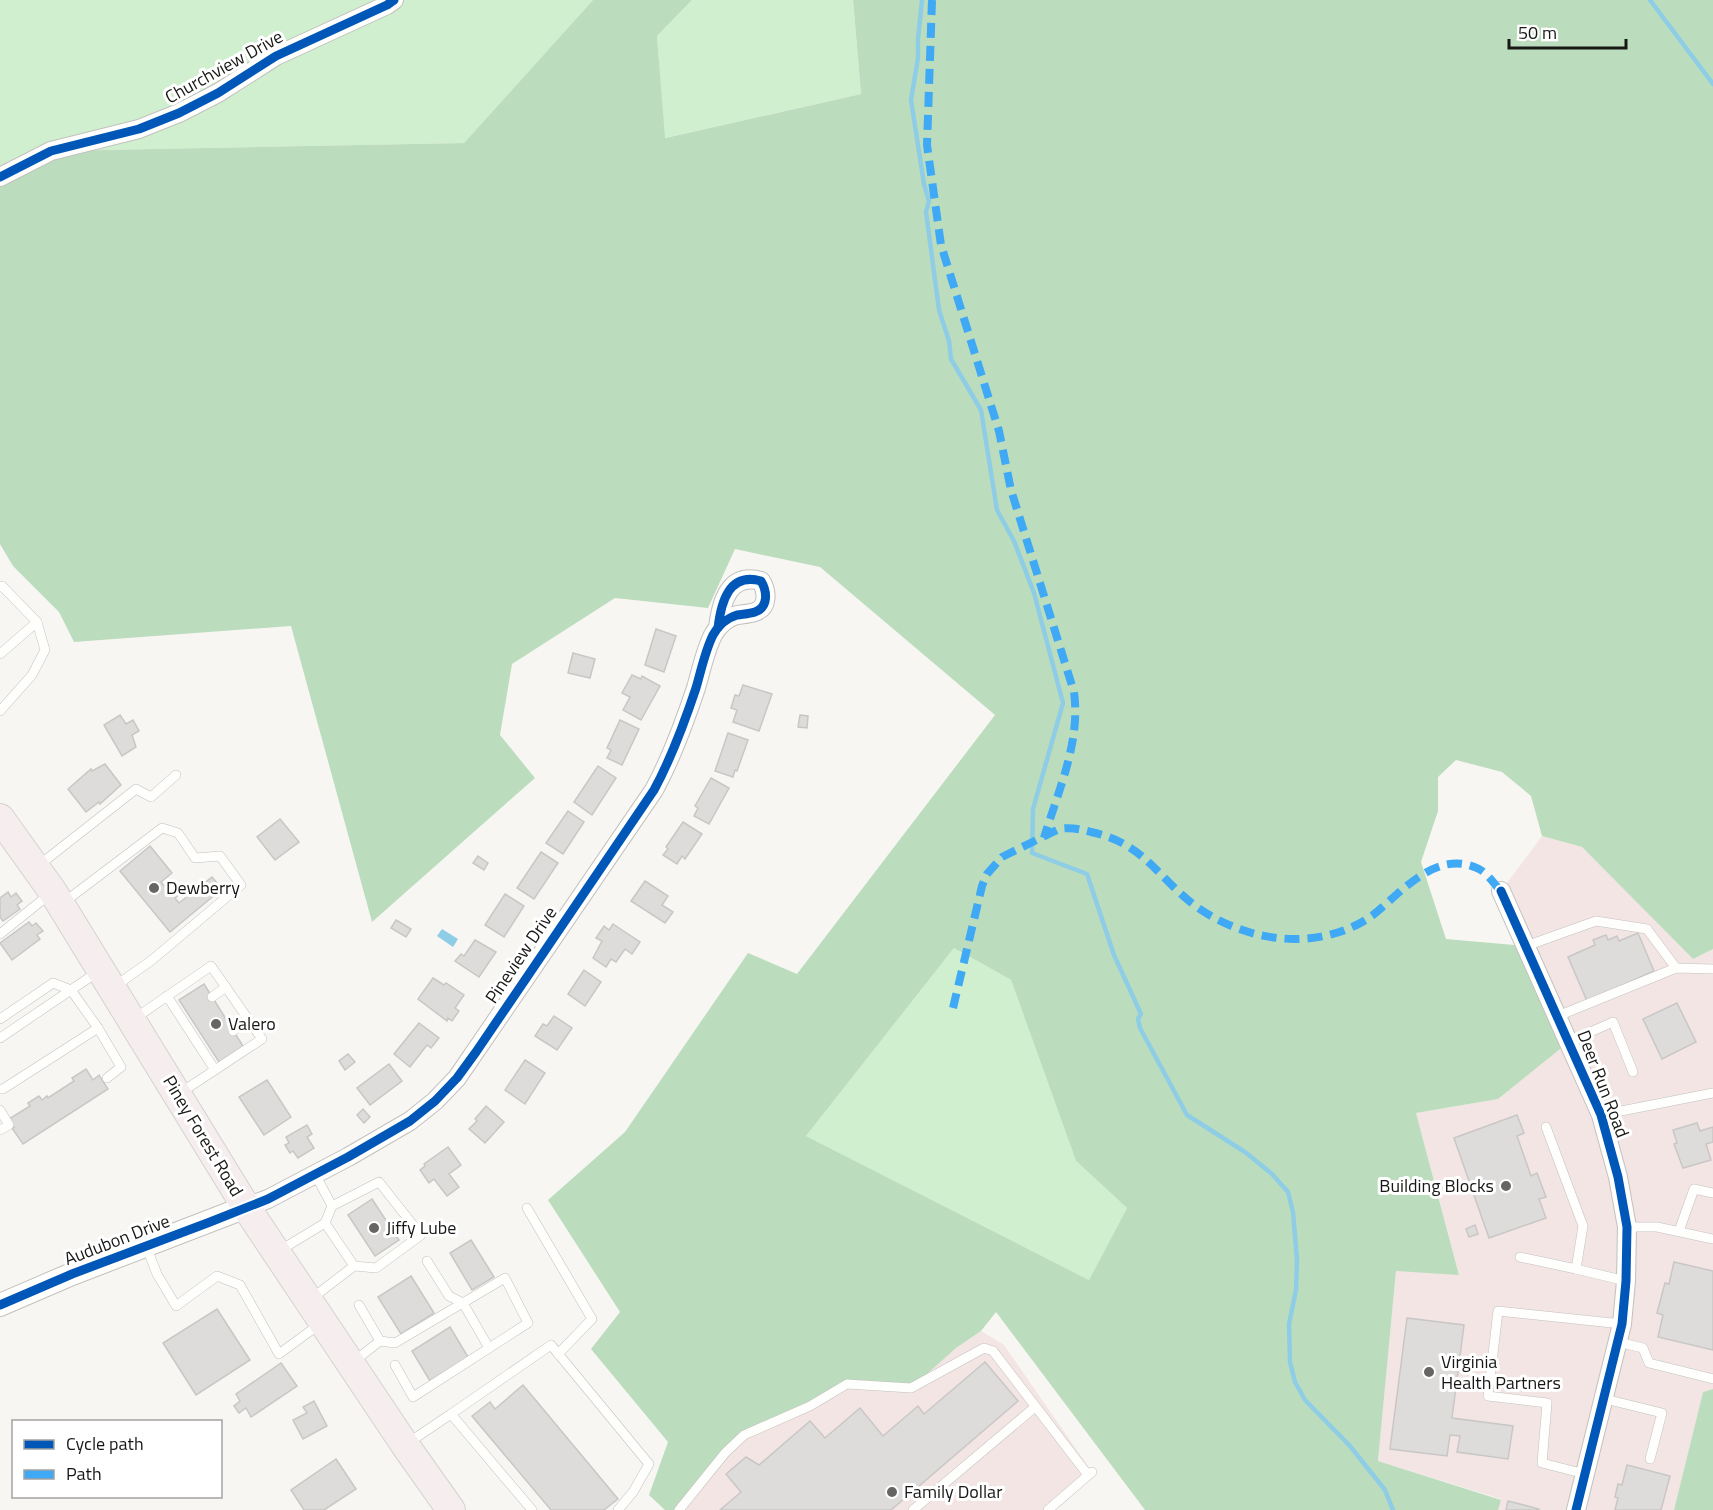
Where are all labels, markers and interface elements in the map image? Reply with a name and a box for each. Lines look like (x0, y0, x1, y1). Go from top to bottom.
scale bar (1509, 12, 1626, 50)
text: 50 m (1518, 19, 1557, 46)
street label: Churchview Drive (160, 23, 288, 110)
place label: Dewberry (166, 874, 240, 901)
marker: Dewberry (147, 881, 161, 895)
street label: Pineview Drive (478, 901, 563, 1009)
place label: Valero (228, 1010, 276, 1037)
marker: Valero (209, 1017, 223, 1031)
street label: Deer Run Road (1571, 1026, 1636, 1141)
street label: Piney Forest Road (157, 1070, 250, 1202)
place label: Building Blocks (1379, 1172, 1494, 1199)
marker: Building Blocks (1499, 1179, 1513, 1193)
street label: Audubon Drive (60, 1207, 174, 1272)
place label: Jiffy Lube (386, 1214, 456, 1241)
marker: Jiffy Lube (367, 1221, 381, 1235)
place label: Virginia Health Partners (1441, 1348, 1561, 1396)
marker: Virginia Health Partners (1422, 1365, 1436, 1379)
legend (12, 1420, 222, 1498)
text: Cycle path (66, 1430, 144, 1457)
text: Path (66, 1460, 102, 1487)
place label: Family Dollar (904, 1478, 1002, 1505)
marker: Family Dollar (885, 1485, 899, 1499)

